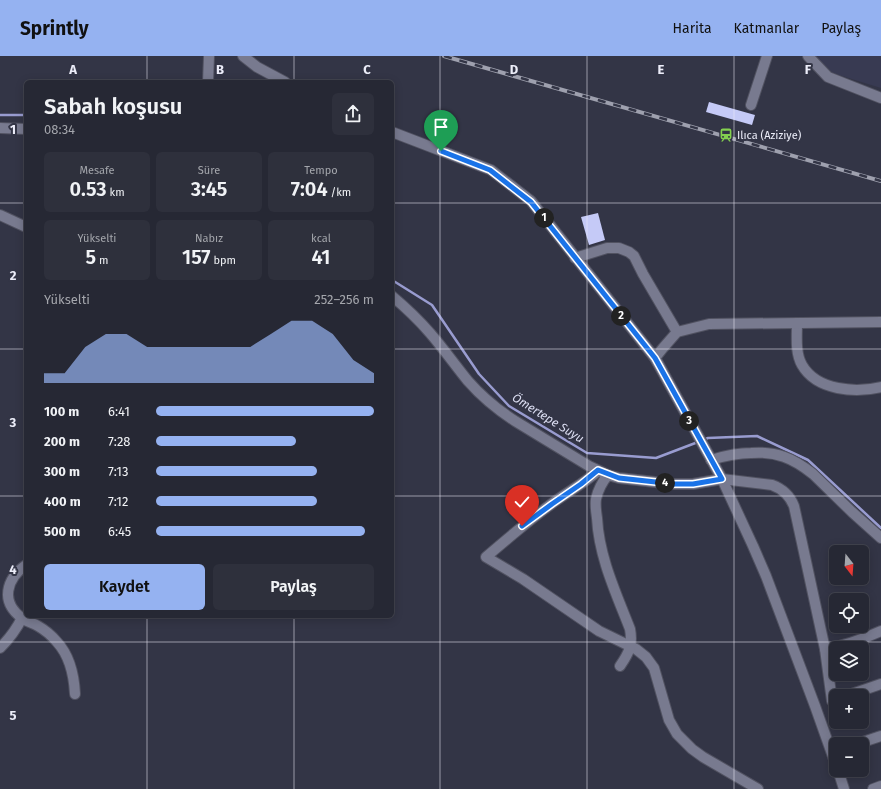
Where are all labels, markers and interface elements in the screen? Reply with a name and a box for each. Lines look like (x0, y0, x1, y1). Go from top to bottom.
text: Sprintly (20, 17, 89, 40)
text: Harita (673, 20, 712, 37)
text: Katmanlar (734, 20, 799, 37)
text: Paylaş (821, 20, 861, 37)
text: A (68, 62, 77, 77)
text: B (216, 62, 224, 77)
text: C (363, 62, 371, 77)
text: D (510, 62, 519, 77)
text: E (658, 62, 665, 77)
text: F (805, 62, 812, 77)
text: Sabah koşusu (44, 93, 182, 120)
button: share (332, 93, 374, 135)
pin (424, 110, 458, 151)
icon: arrive (430, 116, 452, 138)
text: 1 (10, 122, 16, 137)
text: 08:34 (44, 122, 75, 137)
station icon: Ilıca (Aziziye) (718, 127, 734, 143)
place label: Ilıca (Aziziye) (737, 129, 802, 142)
text: Mesafe (79, 164, 115, 177)
text: Süre (198, 164, 220, 177)
text: Tempo (304, 164, 338, 177)
text: 0.53 (69, 177, 107, 201)
text: 3:45 (191, 177, 227, 201)
text: 7:04 (291, 177, 328, 201)
text: km (107, 186, 125, 199)
text: /km (328, 186, 351, 199)
pin: 1 (534, 208, 554, 228)
text: 1 (541, 211, 547, 224)
text: Yükselti (78, 232, 116, 245)
text: Nabız (195, 232, 223, 245)
text: kcal (311, 232, 331, 245)
text: 5 (86, 245, 96, 269)
text: 157 (182, 245, 210, 269)
text: 41 (312, 245, 330, 269)
text: m (96, 254, 108, 267)
text: bpm (210, 254, 236, 267)
text: 2 (10, 268, 17, 283)
text: Yükselti (44, 292, 90, 307)
text: 252–256 m (314, 292, 374, 307)
pin: 2 (611, 306, 631, 326)
text: 2 (618, 309, 624, 322)
water label: Ömertepe Suyu (510, 389, 588, 446)
text: 100 m (44, 404, 79, 419)
text: 6:41 (108, 404, 130, 419)
pin: 3 (679, 411, 699, 431)
text: 3 (686, 414, 692, 427)
text: 3 (9, 415, 17, 430)
text: 200 m (44, 434, 80, 449)
text: 7:28 (108, 434, 131, 449)
text: 300 m (44, 464, 80, 479)
text: 7:13 (108, 464, 129, 479)
pin: 4 (655, 473, 675, 493)
text: 4 (662, 476, 668, 489)
pin (505, 485, 539, 526)
icon: check (511, 491, 533, 513)
text: 400 m (44, 494, 81, 509)
text: 7:12 (108, 494, 128, 509)
text: 500 m (44, 524, 80, 539)
text: 6:45 (108, 524, 131, 539)
north arrow (829, 545, 869, 585)
map controls (829, 545, 869, 777)
text: 4 (9, 562, 17, 577)
button: Kaydet (44, 564, 205, 610)
button: Paylaş (213, 564, 374, 610)
button: locate (829, 593, 869, 633)
button: layers (829, 641, 869, 681)
button: + (829, 689, 869, 729)
text: 5 (10, 708, 17, 723)
button: − (829, 737, 869, 777)

